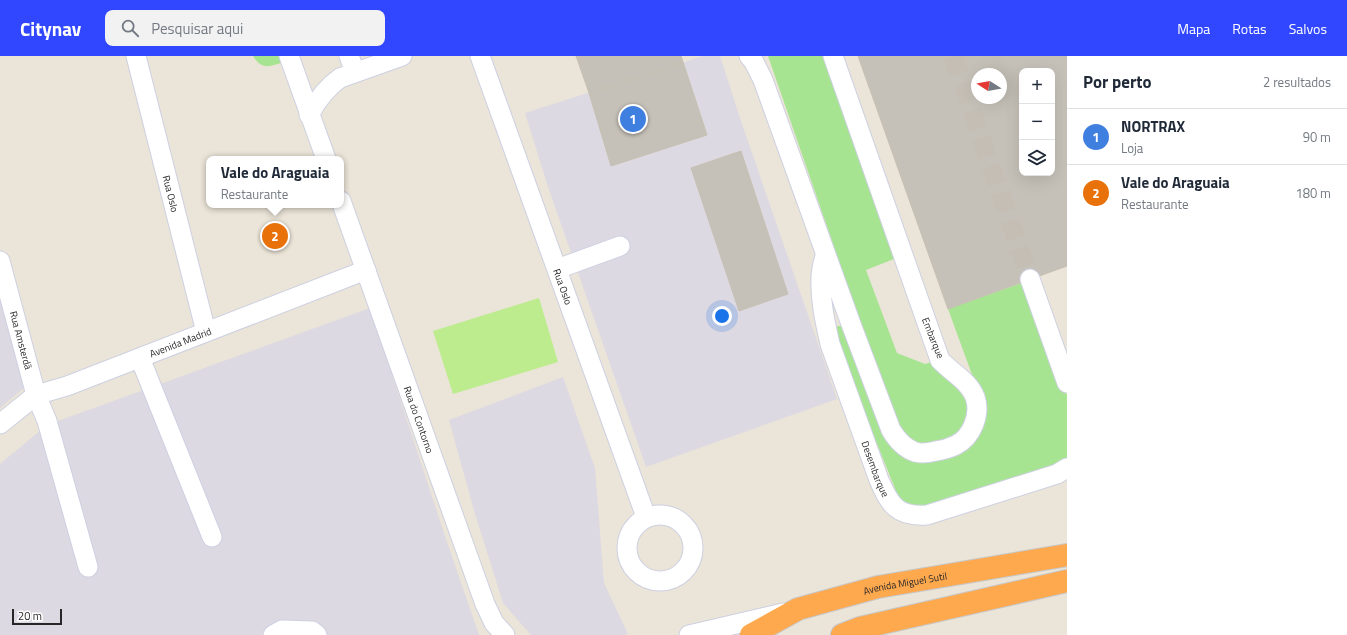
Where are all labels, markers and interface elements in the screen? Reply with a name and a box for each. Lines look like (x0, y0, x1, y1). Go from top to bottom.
search box (105, 10, 385, 46)
text: Citynav (20, 14, 81, 43)
icon: search (119, 17, 141, 39)
text: Pesquisar aqui (151, 17, 243, 40)
text: Mapa (1177, 18, 1210, 39)
text: Rotas (1232, 18, 1267, 39)
text: Salvos (1289, 18, 1327, 39)
north arrow (971, 68, 1007, 104)
map controls (1019, 68, 1055, 176)
button: + (1019, 68, 1055, 104)
text: Por perto (1083, 69, 1152, 95)
text: 2 resultados (1263, 72, 1331, 92)
pin: 1 (620, 104, 646, 134)
button: − (1019, 104, 1055, 140)
text: NORTRAX (1121, 115, 1185, 138)
text: 1 (1092, 127, 1100, 147)
text: 90 m (1303, 127, 1331, 147)
text: Loja (1121, 138, 1143, 158)
button: layers (1019, 140, 1055, 176)
popup (206, 156, 344, 208)
text: Vale do Araguaia (221, 161, 329, 184)
text: Vale do Araguaia (1121, 171, 1230, 194)
street label: Rua Oslo (159, 174, 183, 214)
text: 2 (1092, 183, 1100, 203)
text: 180 m (1295, 183, 1331, 203)
text: Restaurante (221, 184, 288, 204)
text: Restaurante (1121, 194, 1189, 214)
pin: 2 (262, 221, 288, 251)
street label: Rua Oslo (550, 266, 576, 307)
your location (712, 306, 732, 326)
street label: Rua Amsterdã (6, 309, 36, 371)
street label: Embarque (918, 315, 948, 361)
street label: Avenida Madrid (147, 323, 213, 361)
street label: Rua do Contorno (400, 384, 438, 455)
street label: Desembarque (858, 439, 893, 500)
street label: Avenida Miguel Sutil (861, 568, 948, 598)
scale bar (12, 607, 62, 626)
text: 20 m (18, 608, 42, 624)

